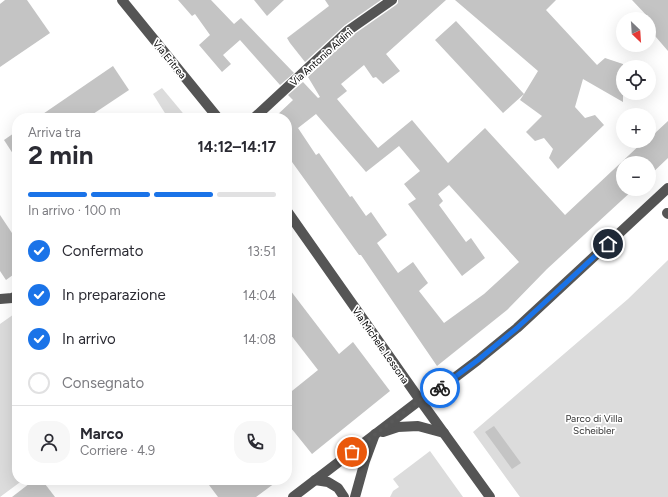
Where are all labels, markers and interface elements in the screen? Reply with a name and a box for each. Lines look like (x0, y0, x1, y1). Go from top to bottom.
north arrow (616, 12, 656, 52)
map controls (616, 12, 656, 196)
street label: Via Antonio Aldini (287, 26, 355, 89)
street label: Via Eritrea (150, 37, 189, 81)
button: locate (616, 60, 656, 100)
button: + (616, 108, 656, 148)
text: Arriva tra (28, 125, 81, 140)
text: 14:12–14:17 (197, 138, 276, 156)
text: 2 min (28, 139, 94, 171)
button: − (616, 156, 656, 196)
text: In arrivo · 100 m (28, 203, 121, 218)
pin (591, 227, 625, 261)
icon: home (597, 233, 619, 255)
icon: check (28, 240, 50, 262)
text: Confermato (62, 242, 143, 260)
text: 13:51 (247, 244, 276, 259)
icon: check (28, 284, 50, 306)
text: In preparazione (62, 286, 166, 304)
text: 14:04 (243, 288, 276, 303)
street label: Via Michele Lessona (349, 304, 412, 386)
icon: check (28, 328, 50, 350)
text: In arrivo (62, 330, 116, 348)
text: 14:08 (243, 332, 276, 347)
courier (420, 368, 460, 408)
text: Consegnato (62, 374, 144, 392)
icon: bike (429, 377, 451, 399)
park label: Parco di Villa Scheibler (565, 412, 623, 437)
button: person (28, 421, 70, 463)
button: phone (234, 421, 276, 463)
text: Marco (80, 425, 123, 443)
pin (335, 435, 369, 469)
icon: bag (341, 441, 363, 463)
text: Corriere · 4.9 (80, 443, 155, 458)

